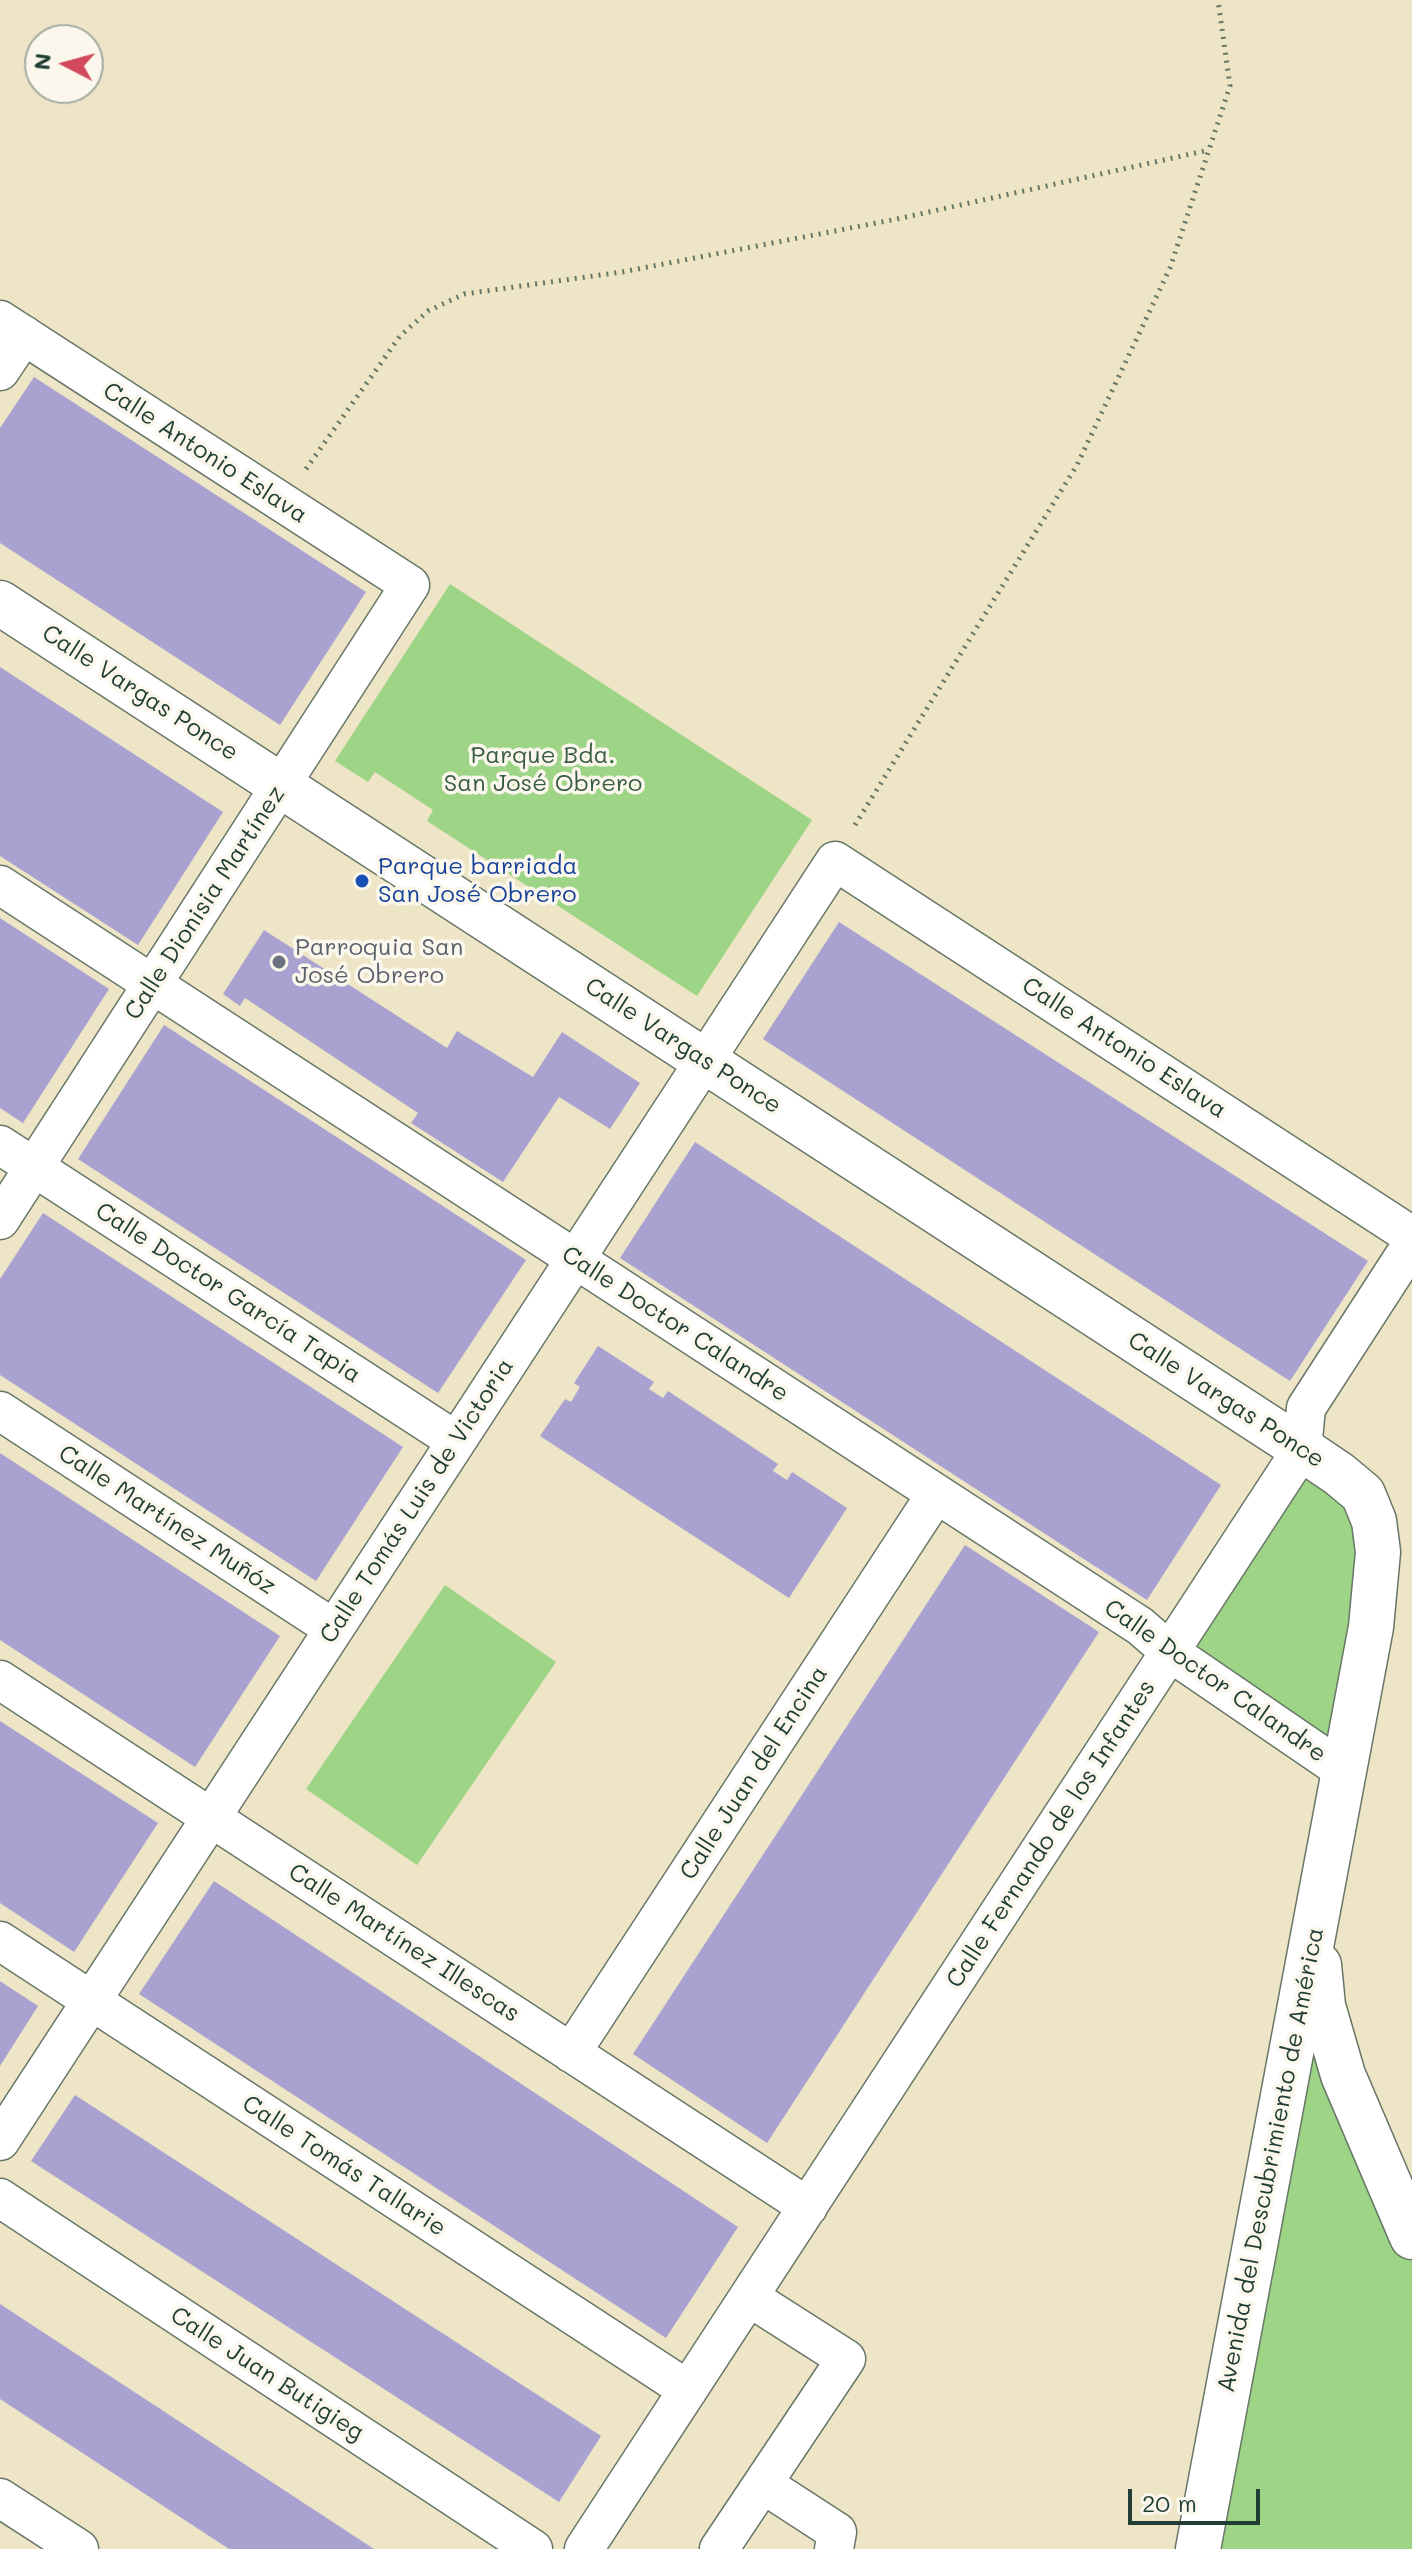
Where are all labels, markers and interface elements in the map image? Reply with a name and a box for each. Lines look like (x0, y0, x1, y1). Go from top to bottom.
north arrow (24, 24, 104, 104)
text: N (26, 52, 57, 71)
street label: Calle Antonio Eslava (97, 376, 313, 530)
street label: Calle Vargas Ponce (36, 619, 244, 767)
park label: Parque Bda. San José Obrero (444, 742, 642, 798)
street label: Calle Dionisia Martínez (119, 781, 291, 1025)
place label: Parque barriada San José Obrero (378, 853, 578, 909)
marker: Parque barriada San José Obrero (353, 872, 371, 890)
place label: Parroquia San José Obrero (295, 934, 463, 990)
marker: Parroquia San José Obrero (270, 953, 288, 971)
street label: Calle Antonio Eslava (1016, 971, 1232, 1125)
street label: Calle Vargas Ponce (579, 972, 787, 1120)
street label: Calle Doctor García Tapia (90, 1196, 366, 1390)
street label: Calle Doctor Calandre (556, 1240, 794, 1408)
street label: Calle Vargas Ponce (1122, 1326, 1330, 1474)
street label: Calle Tomás Luis de Victoria (314, 1353, 520, 1649)
street label: Calle Martínez Muñóz (53, 1439, 281, 1601)
street label: Calle Doctor Calandre (1098, 1593, 1332, 1769)
street label: Calle Juan del Encina (674, 1661, 834, 1885)
street label: Calle Fernando de los Infantes (940, 1675, 1162, 1993)
street label: Calle Martínez Illescas (283, 1857, 525, 2029)
street label: Avenida del Descubrimiento de América (1212, 1925, 1330, 2395)
street label: Calle Tomás Tallarie (237, 2089, 451, 2243)
street label: Calle Juan Butigieg (165, 2301, 369, 2447)
scale bar (1132, 2473, 1264, 2523)
text: 20 m (1142, 2487, 1197, 2518)

